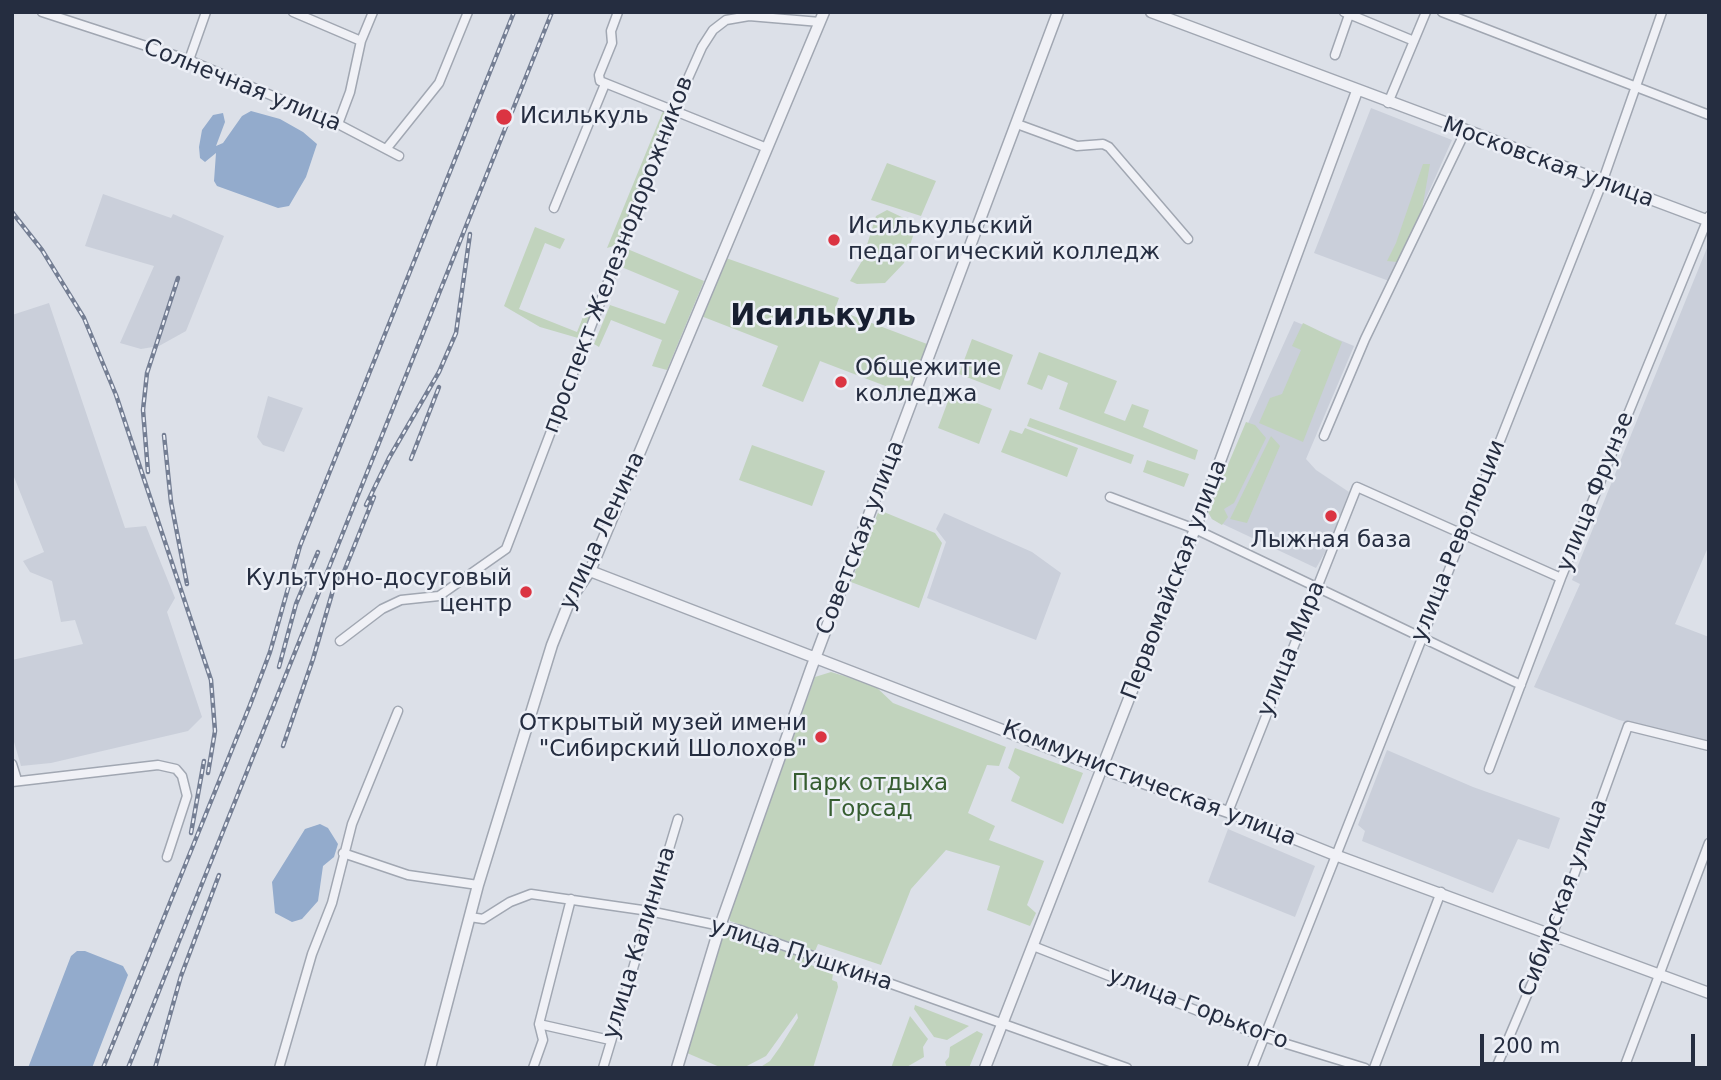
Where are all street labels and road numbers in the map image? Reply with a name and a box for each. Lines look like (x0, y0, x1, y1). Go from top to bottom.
street label: Солнечная улица (139, 34, 345, 138)
street label: проспект Железнодорожников (538, 73, 700, 437)
street label: Московская улица (1439, 112, 1657, 214)
street label: улица Фрунзе (1551, 408, 1641, 576)
street label: улица Революции (1406, 436, 1512, 646)
street label: Советская улица (811, 437, 911, 639)
street label: улица Ленина (554, 448, 652, 614)
street label: Первомайская улица (1116, 456, 1234, 704)
street label: улица Мира (1252, 577, 1332, 721)
street label: Коммунистическая улица (998, 715, 1300, 853)
street label: Сибирская улица (1514, 795, 1614, 1001)
street label: улица Калинина (598, 844, 682, 1042)
street label: улица Пушкина (706, 912, 896, 998)
street label: улица Горького (1104, 962, 1292, 1056)

